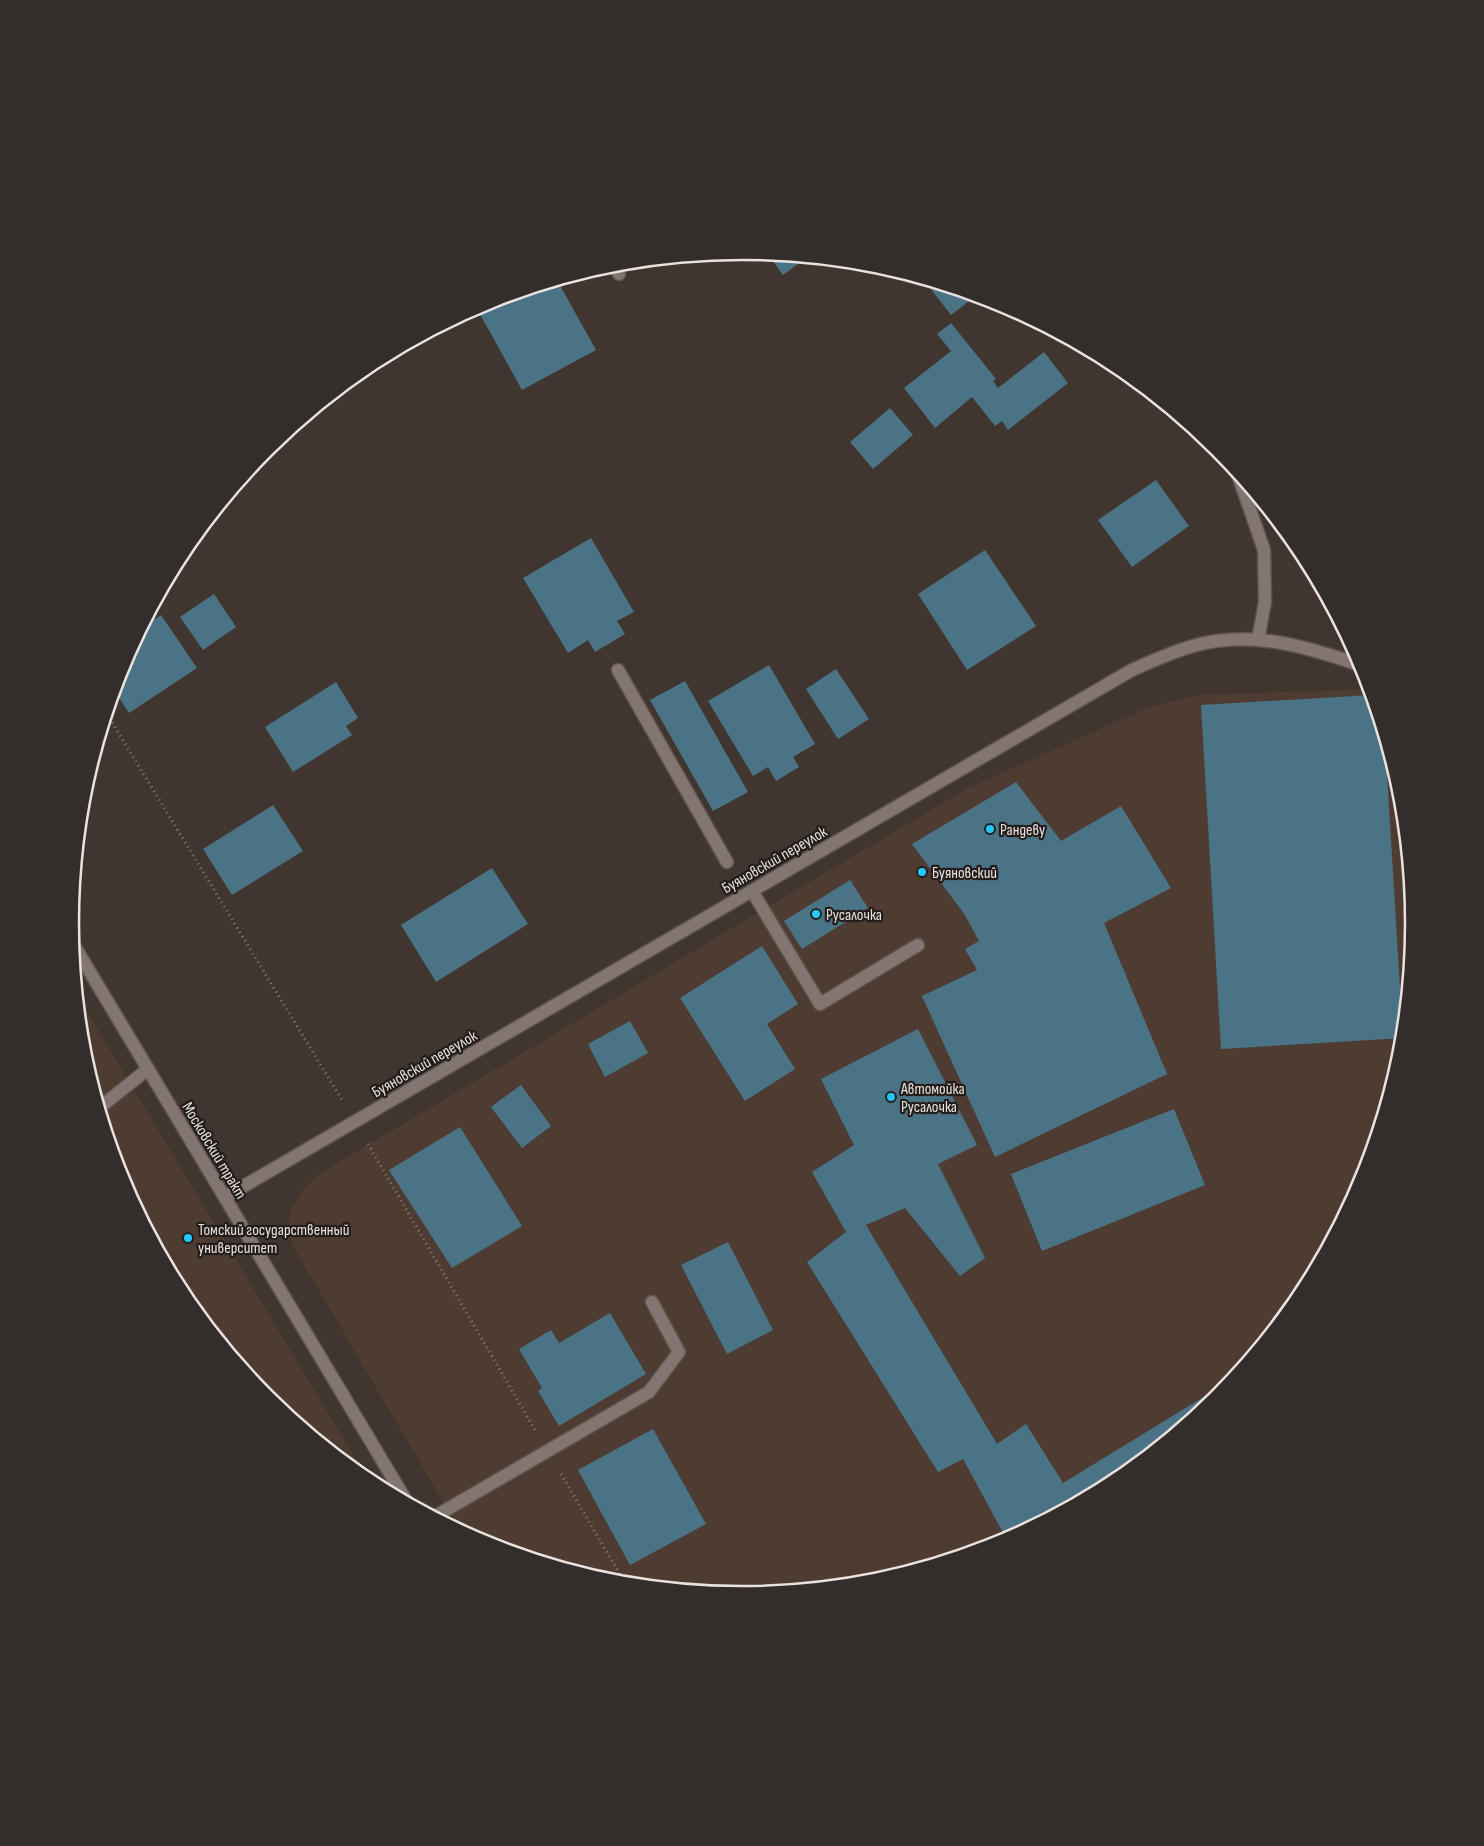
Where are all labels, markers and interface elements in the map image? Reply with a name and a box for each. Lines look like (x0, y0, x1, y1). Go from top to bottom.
place label: Рандеву (1000, 821, 1045, 840)
street label: Буяновский переулок (719, 822, 832, 898)
marker: Рандеву (984, 823, 996, 835)
place label: Буяновский (932, 864, 997, 883)
marker: Буяновский (916, 866, 928, 878)
place label: Русалочка (826, 906, 882, 925)
marker: Русалочка (810, 908, 822, 920)
street label: Буяновский переулок (369, 1026, 482, 1102)
place label: Автомойка Русалочка (900, 1080, 965, 1117)
marker: Автомойка Русалочка (885, 1091, 897, 1103)
street label: Московский тракт (177, 1099, 250, 1203)
place label: Томский государственный университет (198, 1221, 349, 1258)
marker: Томский государственный университет (182, 1232, 194, 1244)

